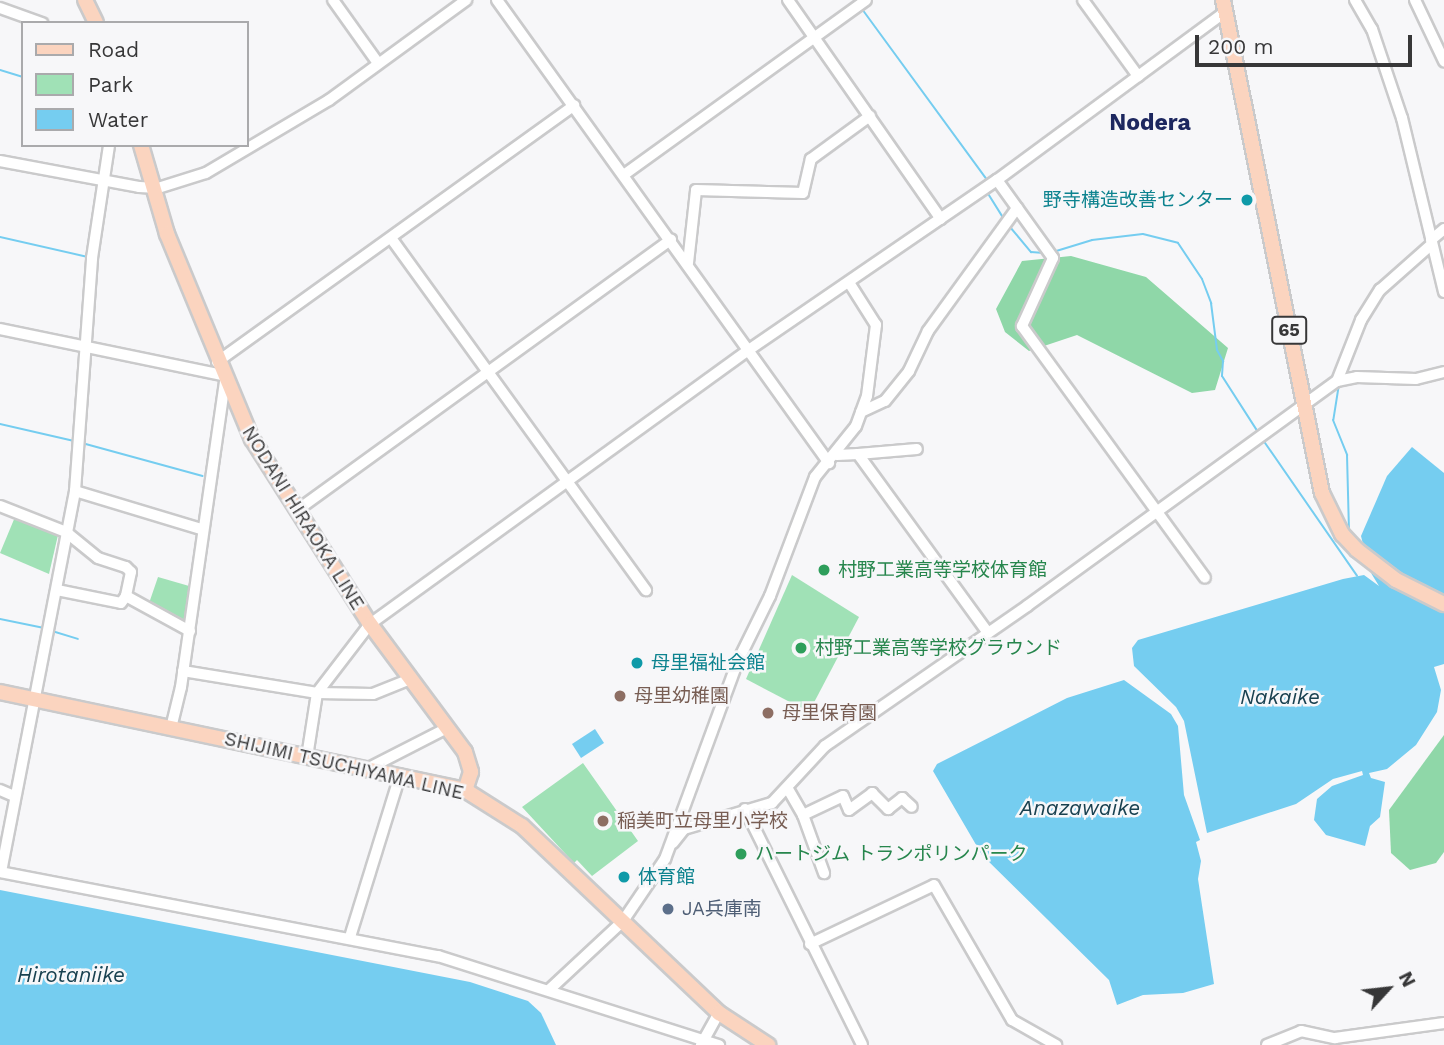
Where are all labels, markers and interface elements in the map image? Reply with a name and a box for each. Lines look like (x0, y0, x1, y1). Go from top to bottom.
legend (21, 21, 248, 147)
scale bar (1199, 21, 1416, 65)
text: 200 m (1208, 34, 1274, 59)
text: Road (88, 37, 139, 62)
text: Park (88, 72, 133, 97)
text: Water (88, 107, 148, 132)
district label: Nodera (1109, 109, 1191, 137)
place label: 野寺構造改善センター (1043, 189, 1233, 211)
marker: 野寺構造改善センター (1239, 192, 1255, 208)
road number: 65 (1270, 316, 1308, 344)
street label: NODANI HIRAOKA LINE (237, 422, 369, 614)
place label: 村野工業高等学校体育館 (838, 559, 1047, 581)
marker: 村野工業高等学校体育館 (816, 562, 832, 578)
place label: 村野工業高等学校グラウンド (815, 637, 1062, 659)
marker: 村野工業高等学校グラウンド (793, 640, 809, 656)
place label: 母里福祉会館 (651, 652, 765, 674)
marker: 母里福祉会館 (629, 655, 645, 671)
water label: Nakaike (1240, 684, 1320, 710)
place label: 母里幼稚園 (634, 685, 729, 707)
marker: 母里幼稚園 (612, 688, 628, 704)
place label: 母里保育園 (782, 702, 877, 724)
marker: 母里保育園 (760, 705, 776, 721)
street label: SHIJIMI TSUCHIYAMA LINE (222, 727, 466, 805)
water label: Anazawaike (1020, 795, 1140, 821)
place label: 稲美町立母里小学校 (617, 810, 788, 832)
marker: 稲美町立母里小学校 (595, 813, 611, 829)
place label: ハートジム トランポリンパーク (755, 843, 1027, 865)
marker: ハートジム トランポリンパーク (733, 846, 749, 862)
place label: 体育館 (638, 866, 695, 888)
marker: 体育館 (616, 869, 632, 885)
place label: JA兵庫南 (682, 898, 762, 920)
marker: JA兵庫南 (660, 901, 676, 917)
north arrow (1353, 954, 1423, 1024)
water label: Hirotaniike (17, 962, 125, 988)
text: N (1394, 968, 1421, 991)

